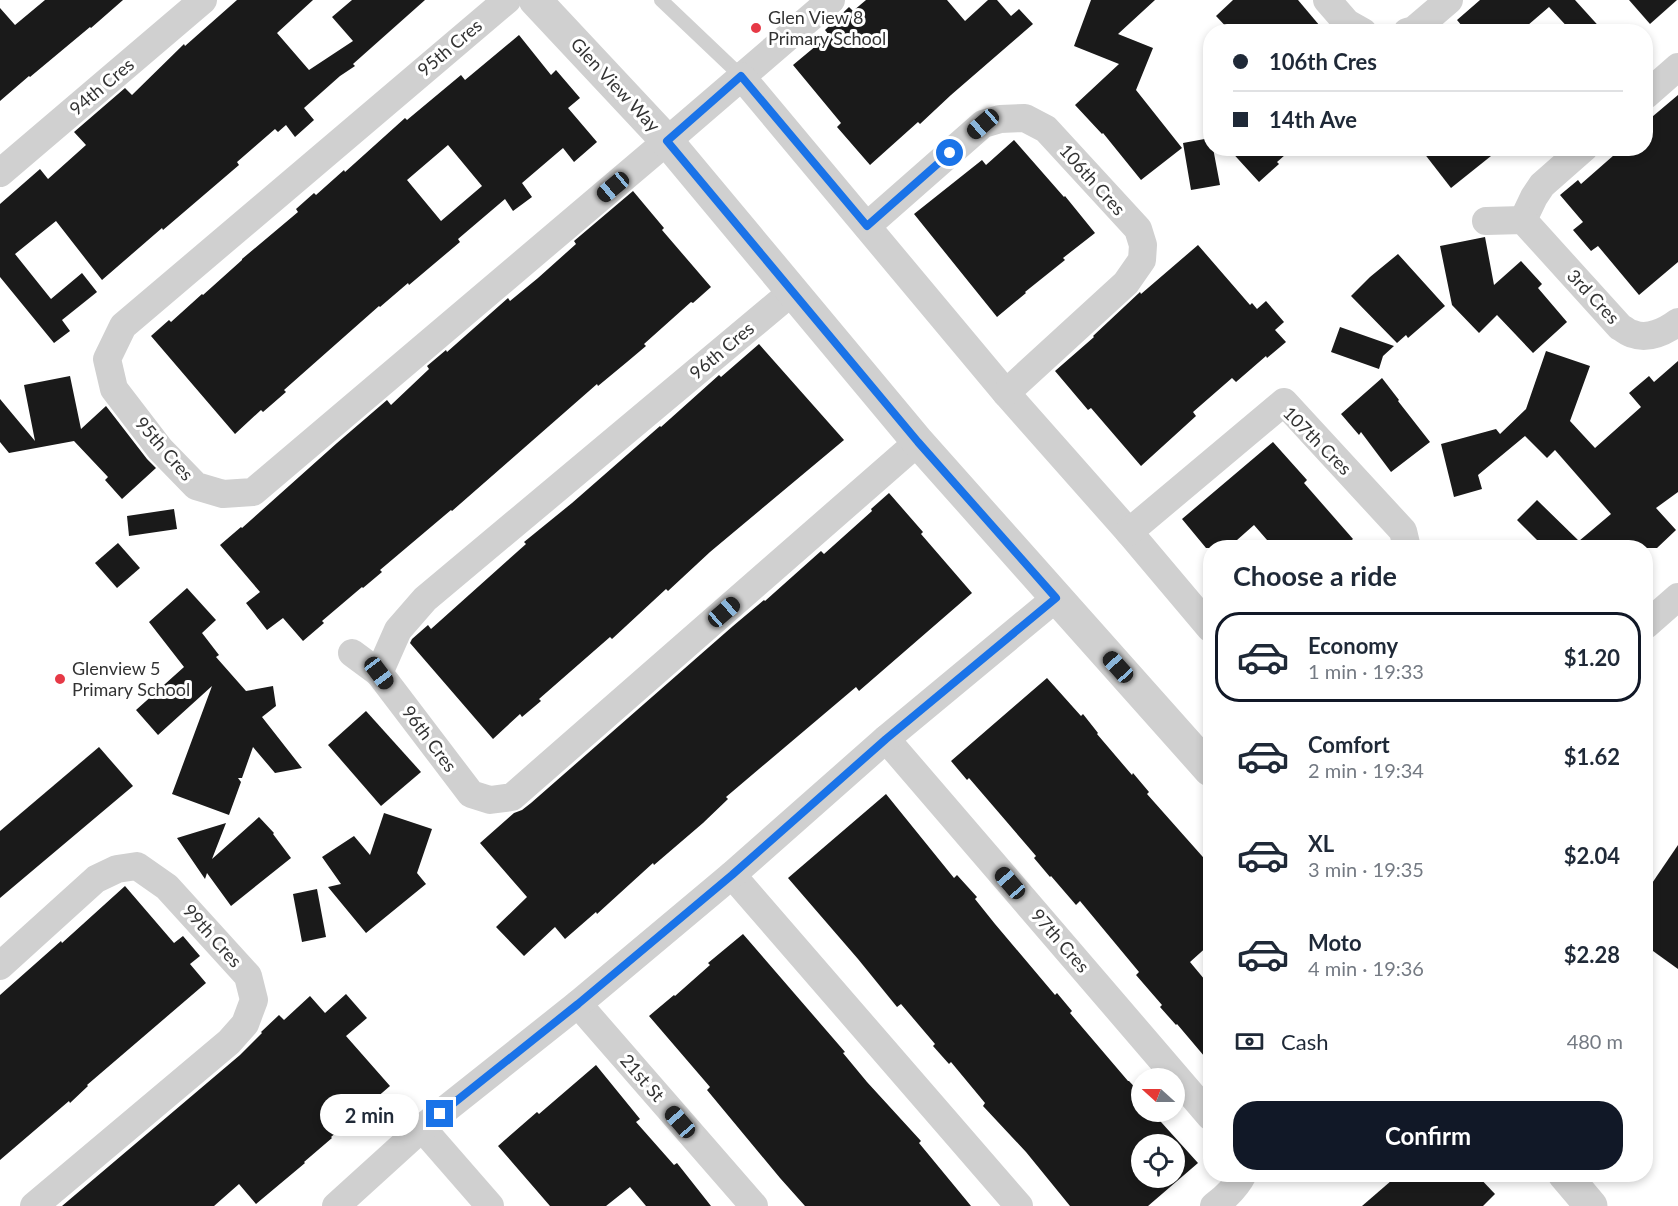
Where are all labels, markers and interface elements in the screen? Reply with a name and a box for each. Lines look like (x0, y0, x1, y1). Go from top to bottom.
place label: Glen View 8 Primary School (768, 6, 886, 49)
street label: 95th Cres (413, 14, 486, 81)
marker: Glen View 8 Primary School (749, 21, 763, 35)
street label: Glen View Way (567, 33, 665, 136)
text: 106th Cres (1269, 48, 1377, 75)
street label: 94th Cres (65, 53, 138, 120)
car (964, 105, 1002, 143)
text: 14th Ave (1269, 106, 1357, 133)
route start (936, 139, 963, 166)
street label: 106th Cres (1055, 139, 1130, 219)
car (593, 169, 633, 205)
street label: 3rd Cres (1563, 264, 1625, 328)
street label: 96th Cres (685, 317, 758, 384)
street label: 107th Cres (1279, 401, 1357, 479)
street label: 95th Cres (131, 412, 199, 485)
text: Choose a ride (1233, 559, 1397, 592)
car (705, 593, 743, 631)
icon: car (1236, 630, 1290, 684)
text: Economy (1308, 632, 1398, 659)
text: $1.20 (1564, 644, 1620, 671)
car (1099, 648, 1137, 686)
car (361, 653, 397, 693)
place label: Glenview 5 Primary School (72, 657, 190, 700)
text: 1 min · 19:33 (1308, 659, 1424, 683)
marker: Glenview 5 Primary School (53, 672, 67, 686)
street label: 96th Cres (398, 701, 462, 776)
icon: car (1236, 729, 1290, 783)
text: Comfort (1308, 731, 1390, 758)
text: $1.62 (1564, 743, 1620, 770)
text: 2 min · 19:34 (1308, 758, 1424, 782)
icon: car (1236, 828, 1290, 882)
text: XL (1308, 830, 1334, 857)
text: $2.04 (1564, 842, 1620, 869)
text: 3 min · 19:35 (1308, 857, 1424, 881)
car (991, 864, 1029, 902)
street label: 99th Cres (179, 899, 247, 972)
street label: 97th Cres (1027, 904, 1095, 977)
icon: car (1236, 927, 1290, 981)
text: Moto (1308, 929, 1362, 956)
text: $2.28 (1564, 941, 1620, 968)
text: 4 min · 19:36 (1308, 956, 1424, 980)
icon: cash (1233, 1025, 1266, 1058)
text: Cash (1281, 1028, 1328, 1055)
text: 480 m (1567, 1029, 1623, 1053)
street label: 21st St (616, 1049, 670, 1106)
north arrow (1131, 1068, 1185, 1122)
map controls (1131, 1068, 1185, 1188)
callout: 2 min (320, 1093, 419, 1135)
route end (426, 1100, 453, 1127)
button: Confirm (1233, 1101, 1623, 1170)
text: 2 min (345, 1103, 394, 1127)
car (661, 1103, 699, 1141)
button: locate (1131, 1134, 1185, 1188)

